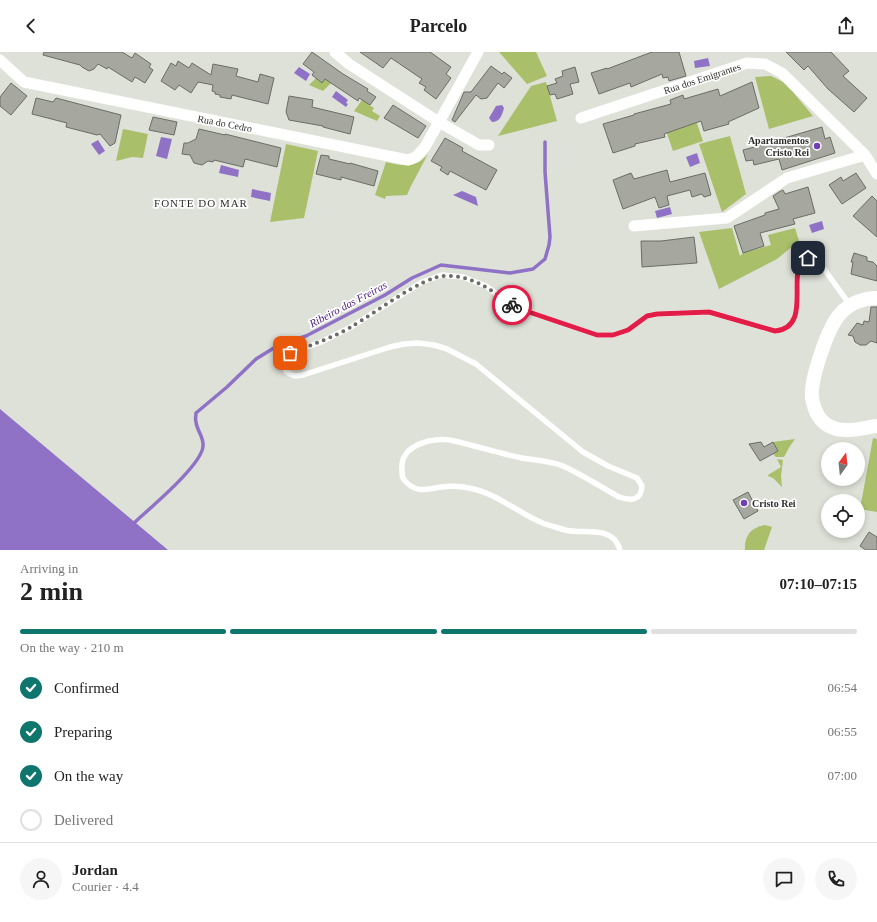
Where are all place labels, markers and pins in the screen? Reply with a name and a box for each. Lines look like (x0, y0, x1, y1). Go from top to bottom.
place label: Apartamentos Cristo Rei (748, 135, 809, 158)
marker: Apartamentos Cristo Rei (812, 141, 822, 151)
pin (791, 241, 825, 275)
pin (273, 336, 307, 370)
marker: Cristo Rei (739, 498, 749, 508)
place label: Cristo Rei (752, 498, 796, 509)

